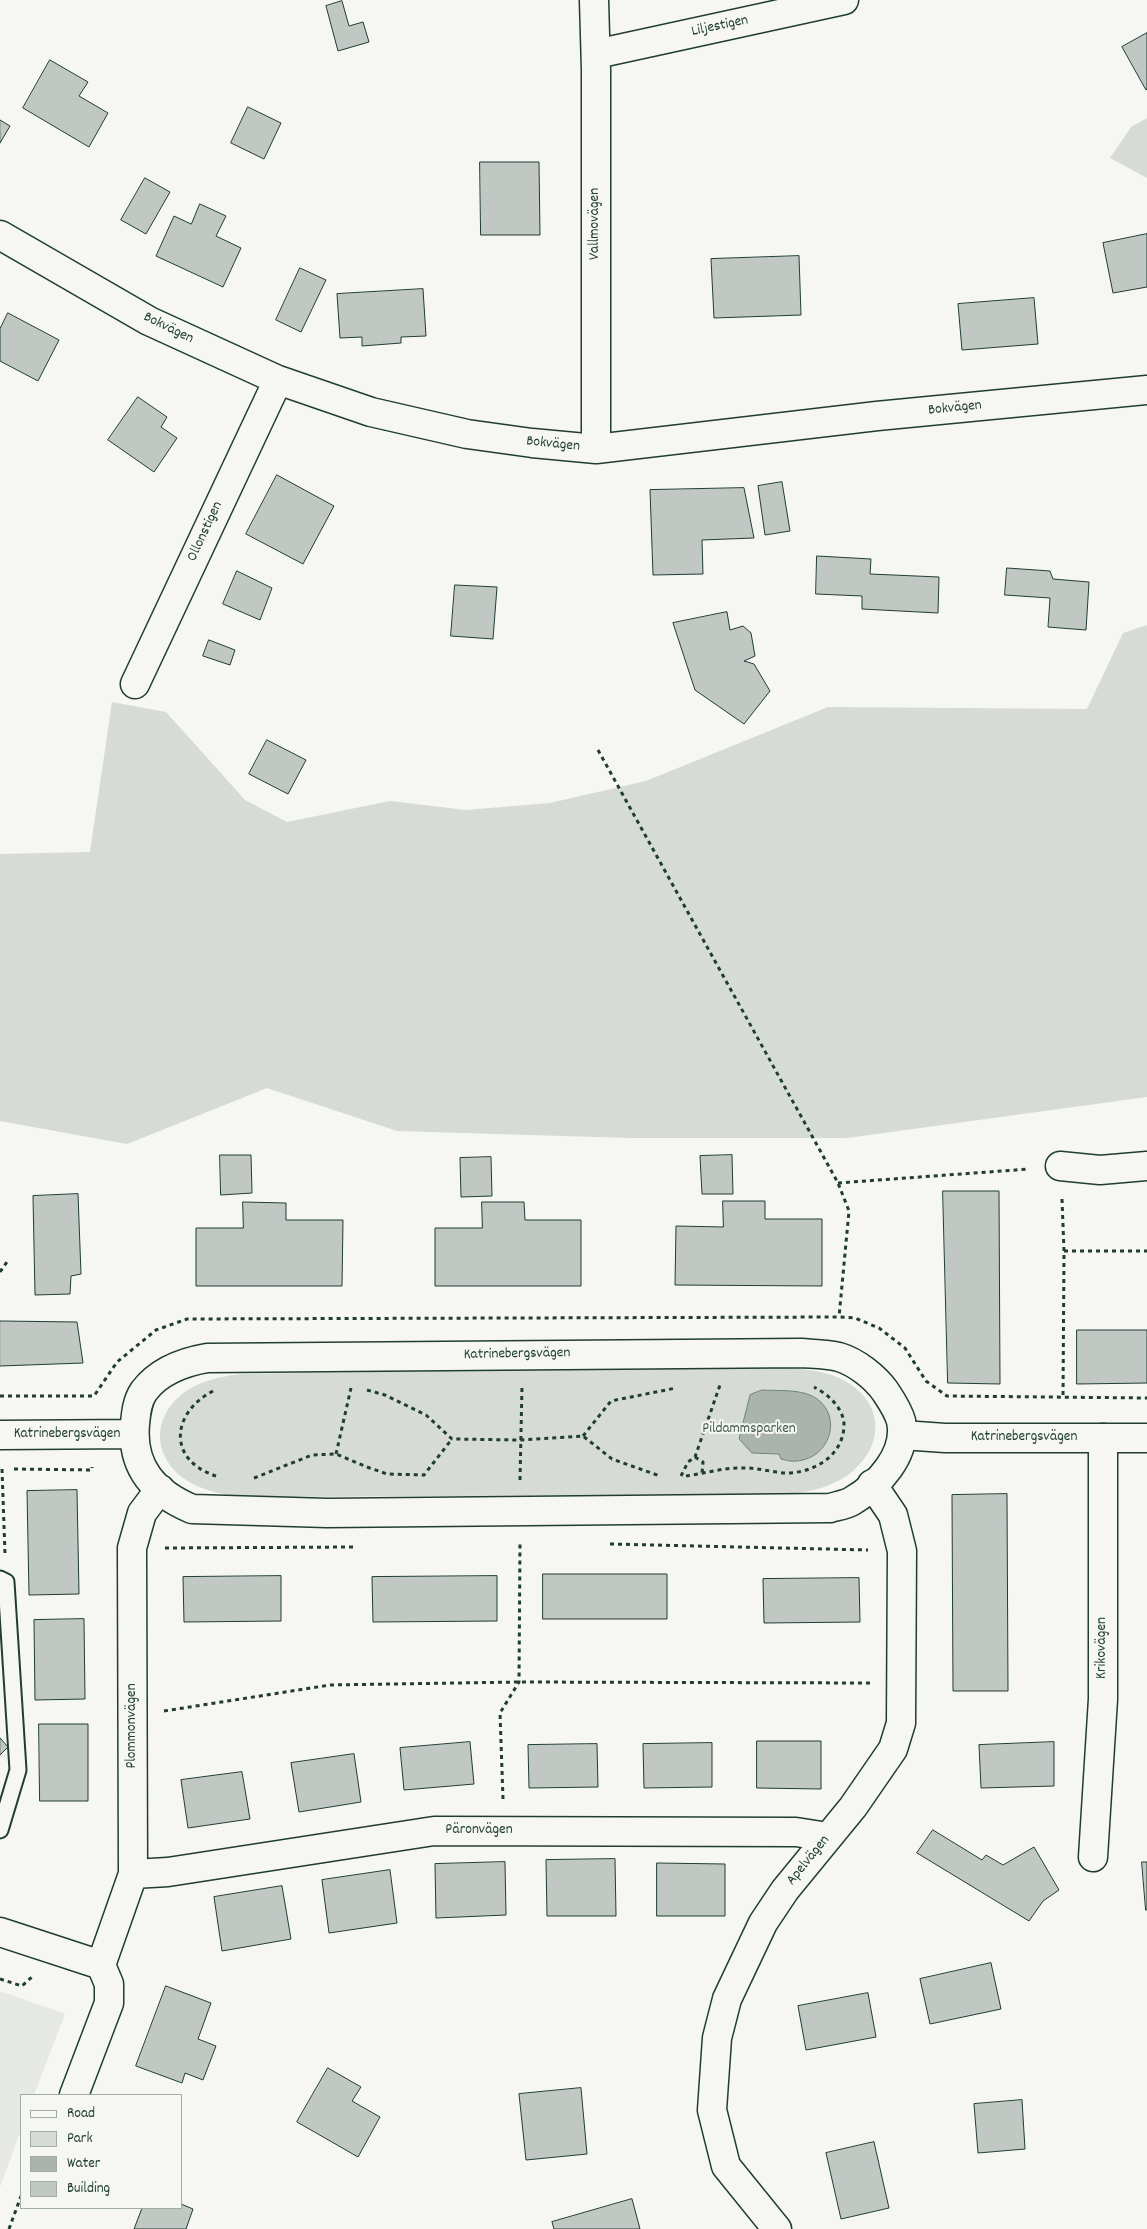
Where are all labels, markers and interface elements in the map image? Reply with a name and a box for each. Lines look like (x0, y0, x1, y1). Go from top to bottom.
street label: Liljestigen (690, 12, 750, 42)
street label: Vallmovägen (587, 188, 605, 260)
street label: Bokvägen (140, 309, 196, 349)
street label: Bokvägen (927, 397, 983, 421)
street label: Bokvägen (525, 433, 581, 457)
street label: Ollonstigen (184, 499, 228, 565)
street label: Katrinebergsvägen (463, 1345, 571, 1365)
park label: Pildammsparken (702, 1421, 796, 1439)
street label: Katrinebergsvägen (14, 1426, 120, 1444)
street label: Katrinebergsvägen (971, 1429, 1077, 1447)
street label: Krikovägen (1094, 1617, 1112, 1679)
street label: Plommonvägen (124, 1683, 142, 1769)
street label: Päronvägen (445, 1822, 513, 1840)
street label: Apelvägen (783, 1832, 835, 1890)
legend (20, 2094, 182, 2209)
text: Road (67, 2103, 95, 2125)
text: Park (67, 2128, 93, 2150)
text: Water (67, 2153, 100, 2175)
text: Building (67, 2178, 110, 2200)

